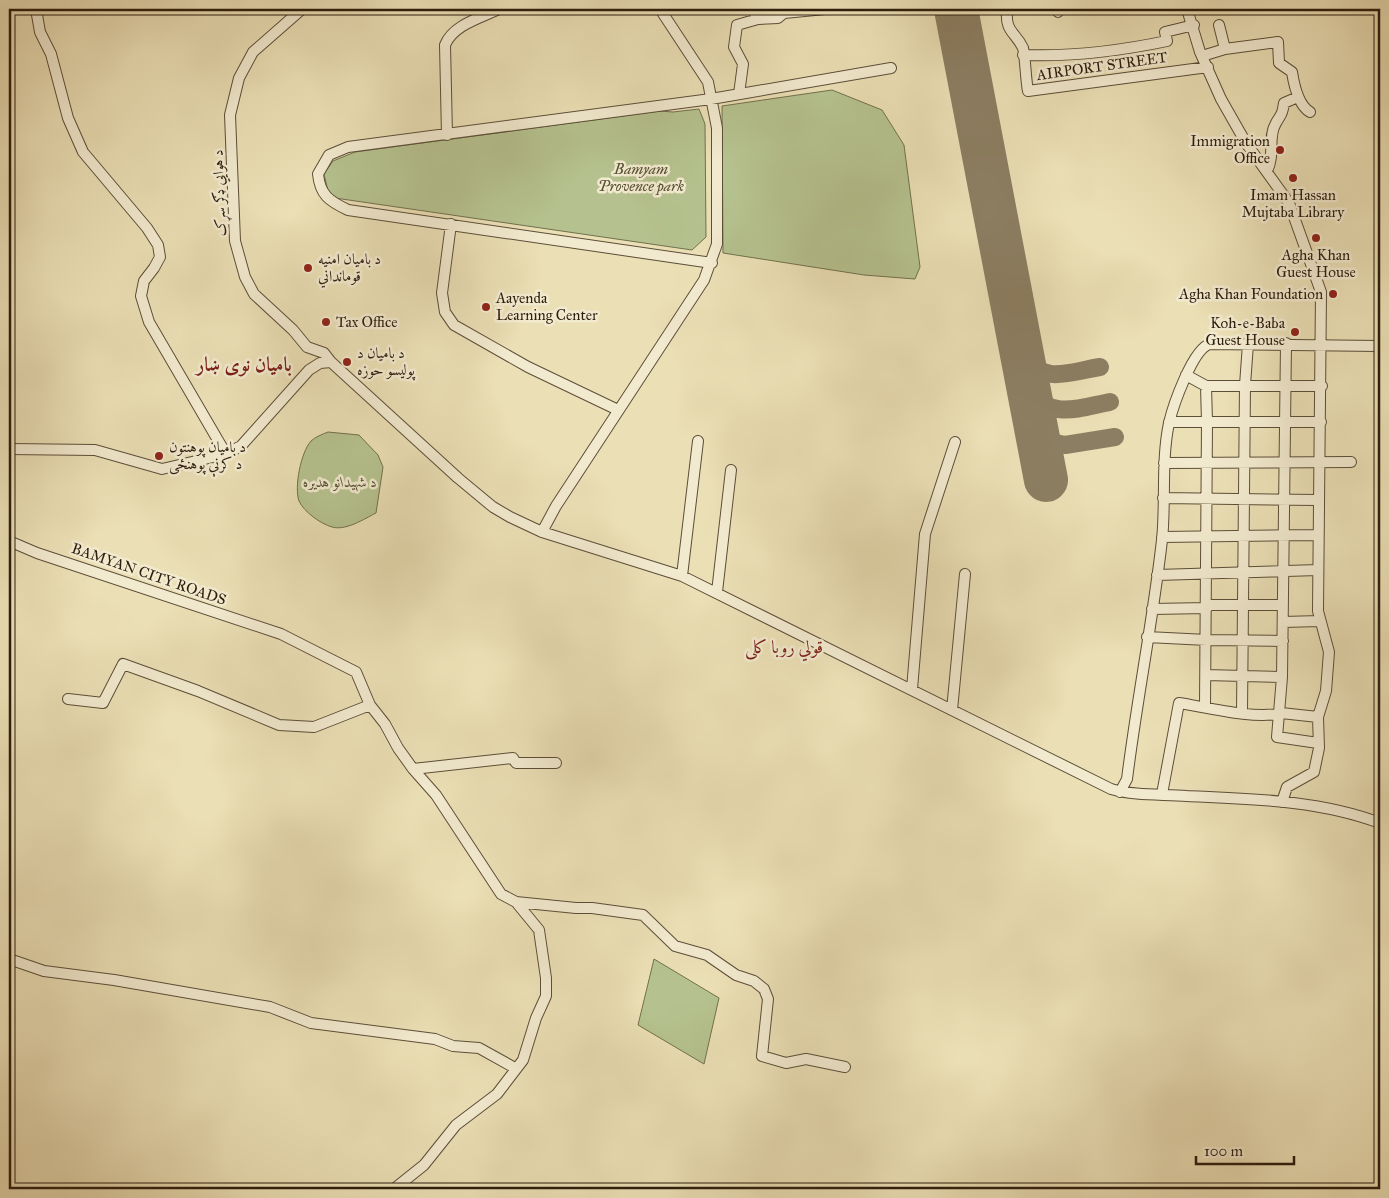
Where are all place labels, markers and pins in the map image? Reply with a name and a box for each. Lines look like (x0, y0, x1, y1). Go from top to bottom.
place label: Immigration Office (1190, 132, 1270, 167)
marker: Immigration Office (1274, 144, 1286, 156)
marker: Imam Hassan Mujtaba Library (1287, 172, 1299, 184)
place label: Imam Hassan Mujtaba Library (1242, 186, 1345, 221)
marker: Agha Khan Guest House (1310, 232, 1322, 244)
place label: Agha Khan Guest House (1276, 246, 1356, 281)
place label: د بامیان امنیه قومانداني (318, 250, 381, 288)
marker: د بامیان امنیه قومانداني (302, 262, 314, 274)
place label: Agha Khan Foundation (1178, 285, 1323, 303)
marker: Agha Khan Foundation (1327, 288, 1339, 300)
place label: Aayenda Learning Center (495, 289, 598, 324)
marker: Aayenda Learning Center (480, 301, 492, 313)
place label: Tax Office (336, 313, 398, 331)
place label: Koh-e-Baba Guest House (1206, 314, 1286, 349)
marker: Tax Office (320, 316, 332, 328)
marker: Koh-e-Baba Guest House (1289, 326, 1301, 338)
place label: د بامیان د پولیسو حوزه (357, 344, 416, 381)
marker: د بامیان د پولیسو حوزه (341, 356, 353, 368)
place label: د بامیان پوهنتون د کرنې پوهنځی (169, 438, 246, 477)
marker: د بامیان پوهنتون د کرنې پوهنځی (153, 450, 165, 462)

